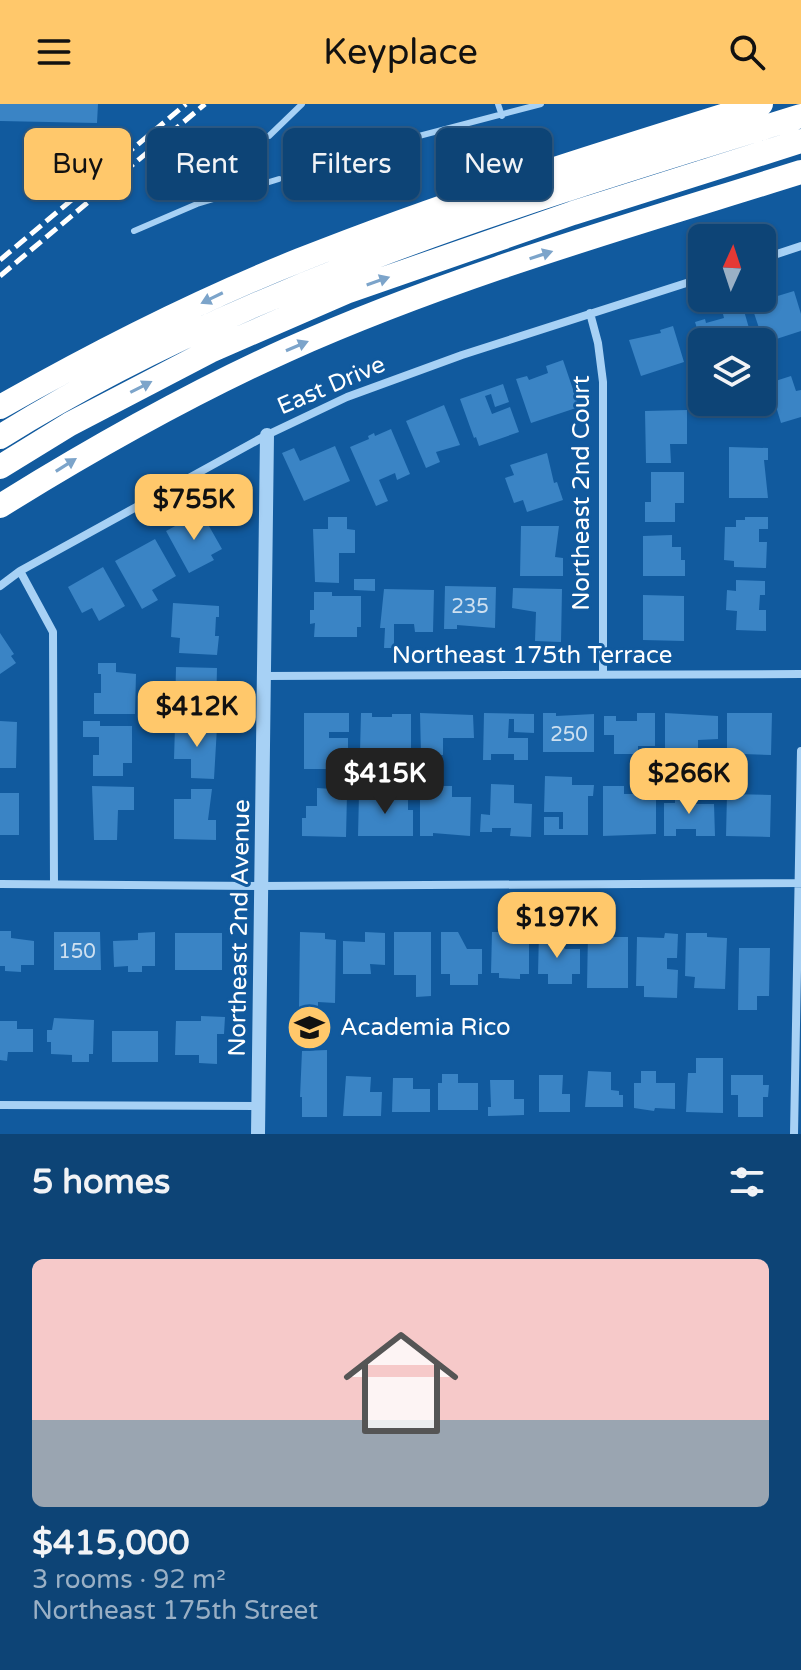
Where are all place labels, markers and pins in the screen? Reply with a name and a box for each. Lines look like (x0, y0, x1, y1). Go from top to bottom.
pin: $755K (138, 474, 250, 542)
pin: $412K (141, 681, 253, 749)
pin: $415K (329, 748, 441, 816)
pin: $266K (633, 748, 745, 816)
pin: $197K (501, 892, 613, 960)
school or university icon: Academia Rico (285, 1003, 333, 1051)
place label: Academia Rico (340, 1013, 511, 1042)

